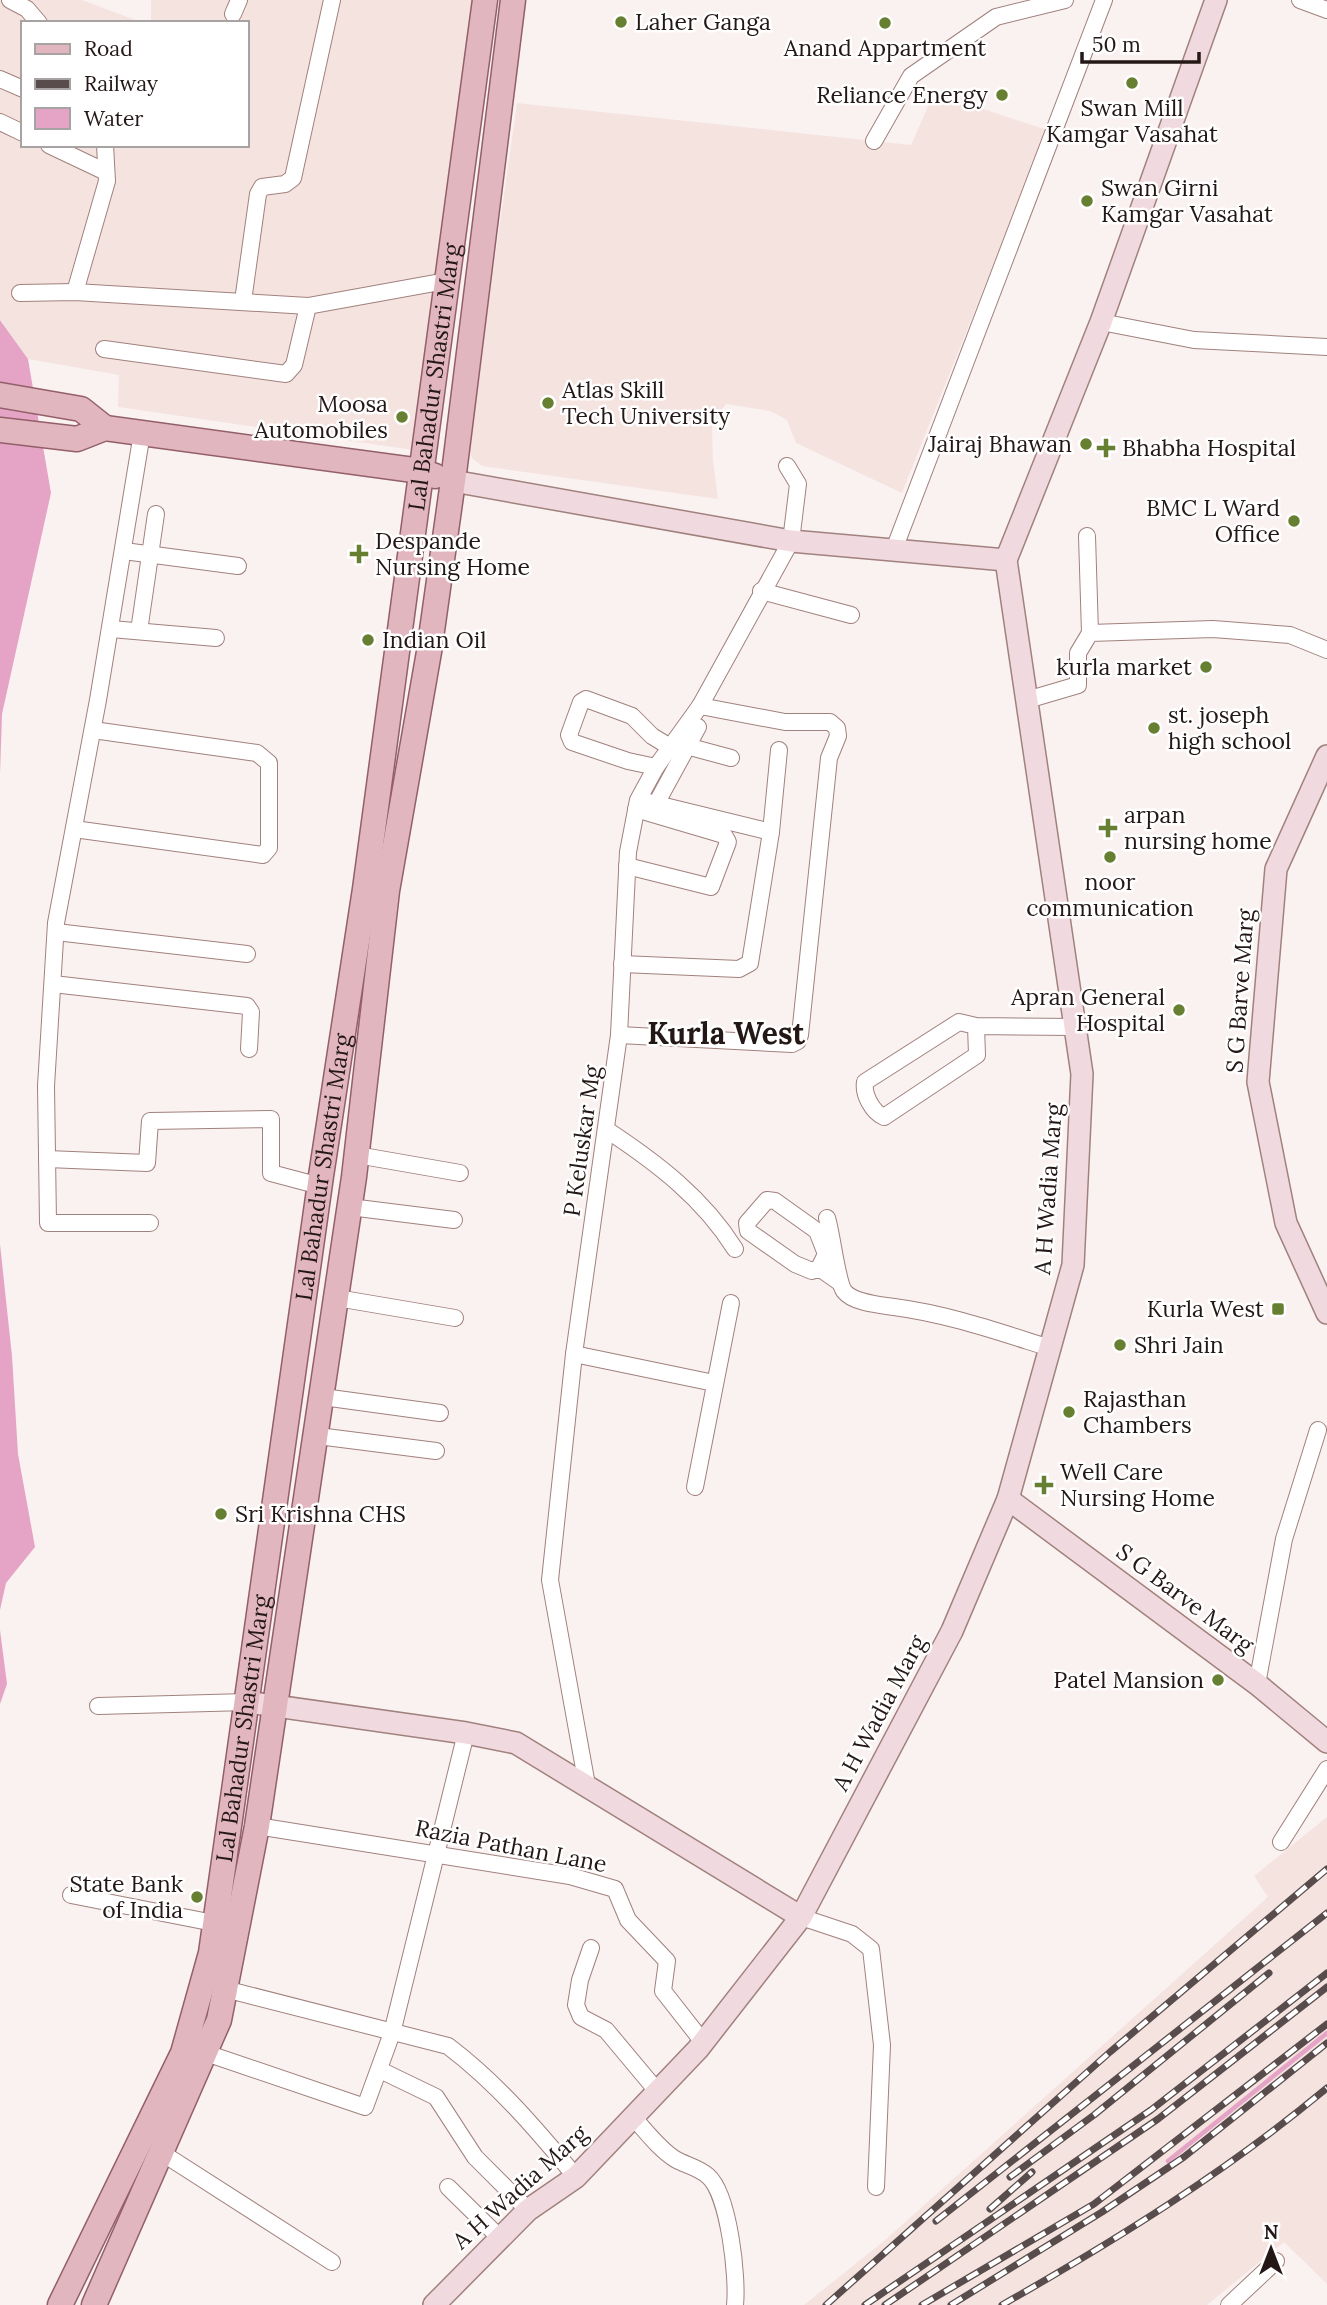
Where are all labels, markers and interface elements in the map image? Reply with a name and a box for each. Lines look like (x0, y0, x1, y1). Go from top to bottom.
place label: Laher Ganga (635, 7, 771, 36)
marker: Laher Ganga (613, 14, 629, 30)
marker: Anand Appartment (877, 15, 893, 31)
legend (21, 21, 248, 147)
scale bar (1082, 21, 1199, 65)
text: 50 m (1092, 31, 1141, 58)
place label: Anand Appartment (783, 33, 986, 62)
text: Road (84, 35, 133, 62)
text: Railway (84, 70, 158, 97)
marker: Swan Mill Kamgar Vasahat (1124, 75, 1140, 91)
place label: Reliance Energy (816, 80, 989, 109)
marker: Reliance Energy (994, 87, 1010, 103)
place label: Swan Mill Kamgar Vasahat (1046, 93, 1218, 148)
text: Water (84, 105, 143, 132)
place label: Swan Girni Kamgar Vasahat (1101, 173, 1273, 228)
marker: Swan Girni Kamgar Vasahat (1079, 193, 1095, 209)
street label: Lal Bahadur Shastri Marg (401, 240, 466, 513)
place label: Atlas Skill Tech University (561, 375, 731, 430)
place label: Moosa Automobiles (253, 389, 388, 444)
marker: Atlas Skill Tech University (540, 395, 556, 411)
marker: Moosa Automobiles (394, 409, 410, 425)
place label: Jairaj Bhawan (927, 429, 1072, 458)
place label: Bhabha Hospital (1122, 433, 1296, 462)
marker: Jairaj Bhawan (1078, 436, 1094, 452)
marker: Bhabha Hospital (1096, 438, 1116, 458)
place label: BMC L Ward Office (1146, 493, 1280, 548)
marker: BMC L Ward Office (1286, 513, 1302, 529)
place label: Despande Nursing Home (375, 526, 530, 581)
marker: Despande Nursing Home (349, 544, 369, 564)
place label: Indian Oil (382, 625, 487, 654)
marker: Indian Oil (360, 632, 376, 648)
place label: kurla market (1056, 652, 1192, 681)
marker: kurla market (1198, 659, 1214, 675)
place label: st. joseph high school (1168, 700, 1291, 755)
marker: st. joseph high school (1146, 720, 1162, 736)
place label: arpan nursing home (1124, 800, 1272, 855)
marker: arpan nursing home (1098, 818, 1118, 838)
marker: noor communication (1102, 849, 1118, 865)
place label: noor communication (1026, 867, 1194, 922)
street label: S G Barve Marg (1219, 907, 1260, 1074)
place label: Apran General Hospital (1010, 982, 1165, 1037)
marker: Apran General Hospital (1171, 1002, 1187, 1018)
district label: Kurla West (647, 1014, 805, 1052)
street label: Lal Bahadur Shastri Marg (289, 1030, 357, 1303)
street label: P Keluskar Mg (557, 1062, 607, 1218)
street label: A H Wadia Marg (1027, 1101, 1068, 1277)
place label: Kurla West (1147, 1294, 1264, 1323)
marker: Kurla West (1270, 1301, 1286, 1317)
place label: Shri Jain (1134, 1330, 1224, 1359)
marker: Shri Jain (1112, 1337, 1128, 1353)
place label: Rajasthan Chambers (1083, 1384, 1192, 1439)
marker: Rajasthan Chambers (1061, 1404, 1077, 1420)
place label: Well Care Nursing Home (1060, 1457, 1215, 1512)
marker: Well Care Nursing Home (1034, 1475, 1054, 1495)
place label: Sri Krishna CHS (235, 1499, 406, 1528)
marker: Sri Krishna CHS (213, 1506, 229, 1522)
street label: S G Barve Marg (1111, 1537, 1261, 1659)
street label: Lal Bahadur Shastri Marg (209, 1592, 276, 1864)
street label: A H Wadia Marg (825, 1629, 932, 1796)
place label: Patel Mansion (1053, 1665, 1204, 1694)
marker: Patel Mansion (1210, 1672, 1226, 1688)
street label: Razia Pathan Lane (413, 1813, 609, 1878)
place label: State Bank of India (70, 1869, 184, 1924)
marker: State Bank of India (189, 1889, 205, 1905)
street label: A H Wadia Marg (445, 2117, 594, 2256)
north arrow (1236, 2214, 1306, 2284)
text: N (1264, 2220, 1279, 2244)

